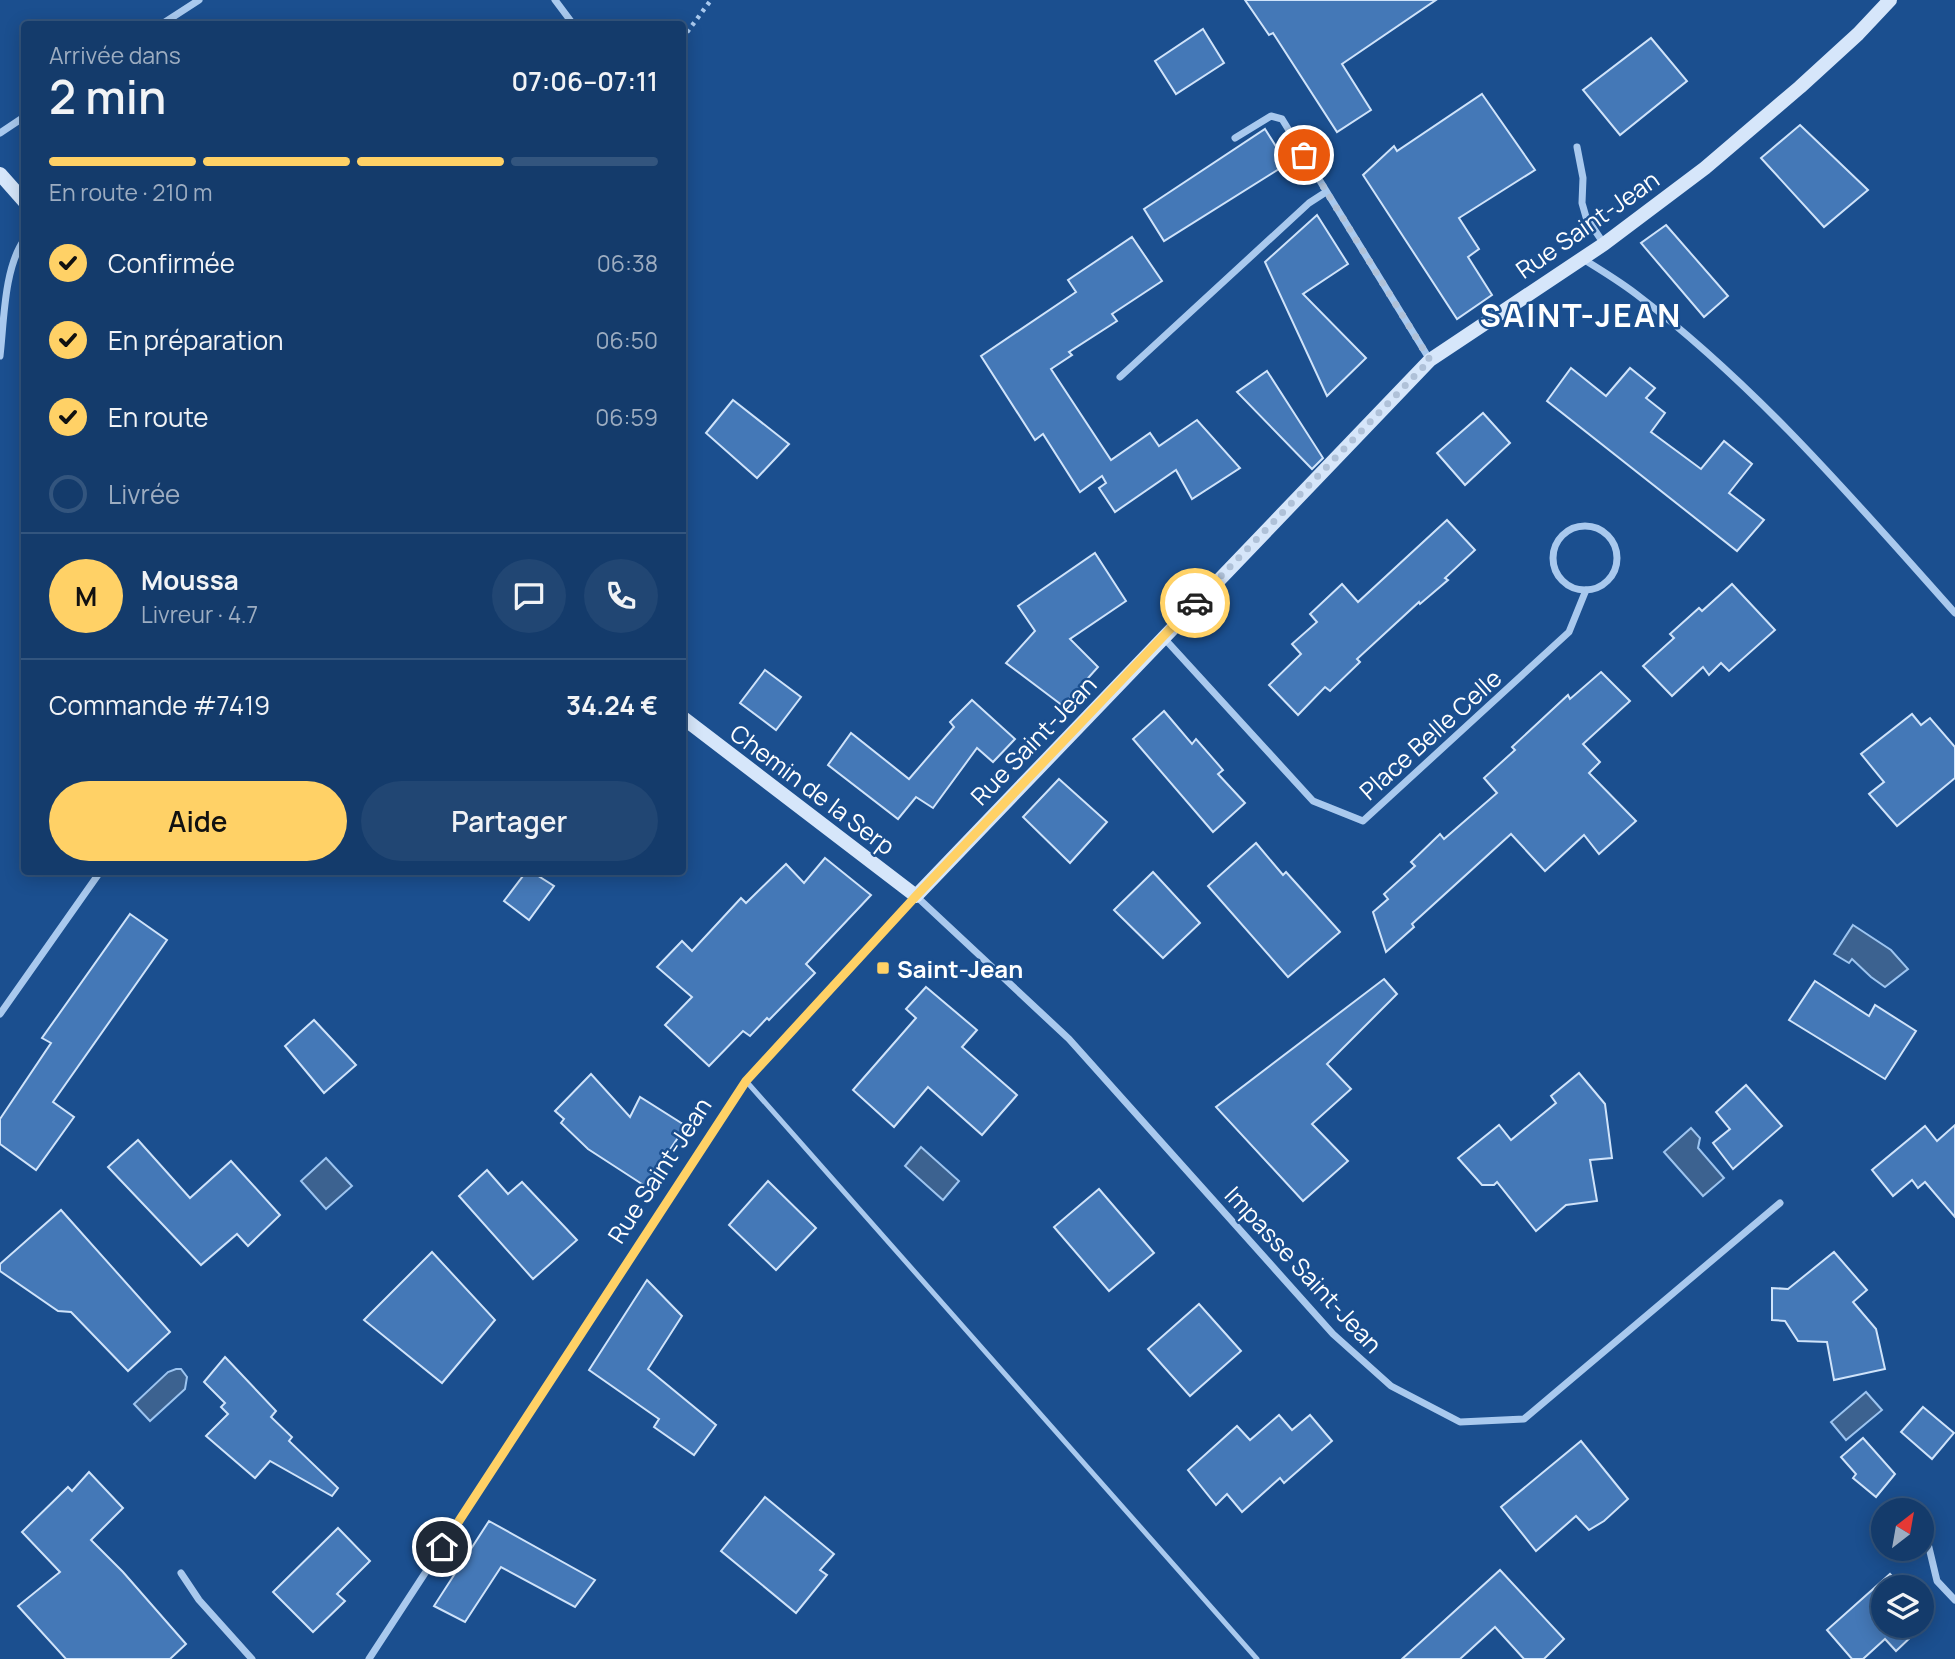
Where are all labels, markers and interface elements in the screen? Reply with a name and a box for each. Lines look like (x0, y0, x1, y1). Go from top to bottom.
text: Arrivée dans (49, 39, 181, 71)
text: 07:06–07:11 (512, 63, 658, 99)
text: 2 min (49, 65, 166, 128)
pin (1274, 125, 1334, 185)
icon: bag (1285, 136, 1323, 174)
street label: Rue Saint-Jean (1509, 162, 1665, 286)
text: En route · 210 m (49, 176, 213, 208)
icon: check (49, 244, 87, 282)
text: Confirmée (108, 245, 235, 281)
text: 06:38 (597, 247, 658, 279)
district label: SAINT-JEAN (1480, 293, 1682, 337)
icon: check (49, 321, 87, 359)
text: En préparation (108, 322, 283, 358)
text: 06:50 (596, 324, 658, 356)
icon: check (49, 398, 87, 436)
text: En route (108, 399, 209, 435)
text: 06:59 (595, 401, 658, 433)
text: Livrée (108, 476, 180, 512)
button: chat (492, 559, 566, 633)
button: phone (584, 559, 658, 633)
text: Moussa (141, 562, 239, 598)
courier (1160, 568, 1230, 638)
text: M (75, 578, 97, 614)
icon: car (1176, 584, 1214, 622)
text: Livreur · 4.7 (141, 598, 258, 630)
street label: Place Belle Celle (1352, 661, 1508, 807)
street label: Rue Saint-Jean (963, 668, 1103, 812)
text: Commande #7419 (49, 687, 270, 723)
text: 34.24 € (566, 687, 658, 723)
street label: Chemin de la Serp (724, 716, 902, 862)
button: Aide (49, 781, 347, 861)
button: Partager (361, 781, 658, 861)
place label: Saint-Jean (897, 952, 1023, 985)
marker: Saint-Jean (875, 960, 891, 976)
street label: Rue Saint-Jean (599, 1091, 719, 1249)
street label: Impasse Saint-Jean (1218, 1178, 1390, 1360)
north arrow (1871, 1498, 1934, 1561)
map controls (1871, 1498, 1934, 1638)
pin (412, 1517, 472, 1577)
icon: home (423, 1528, 461, 1566)
button: layers (1871, 1575, 1934, 1638)

